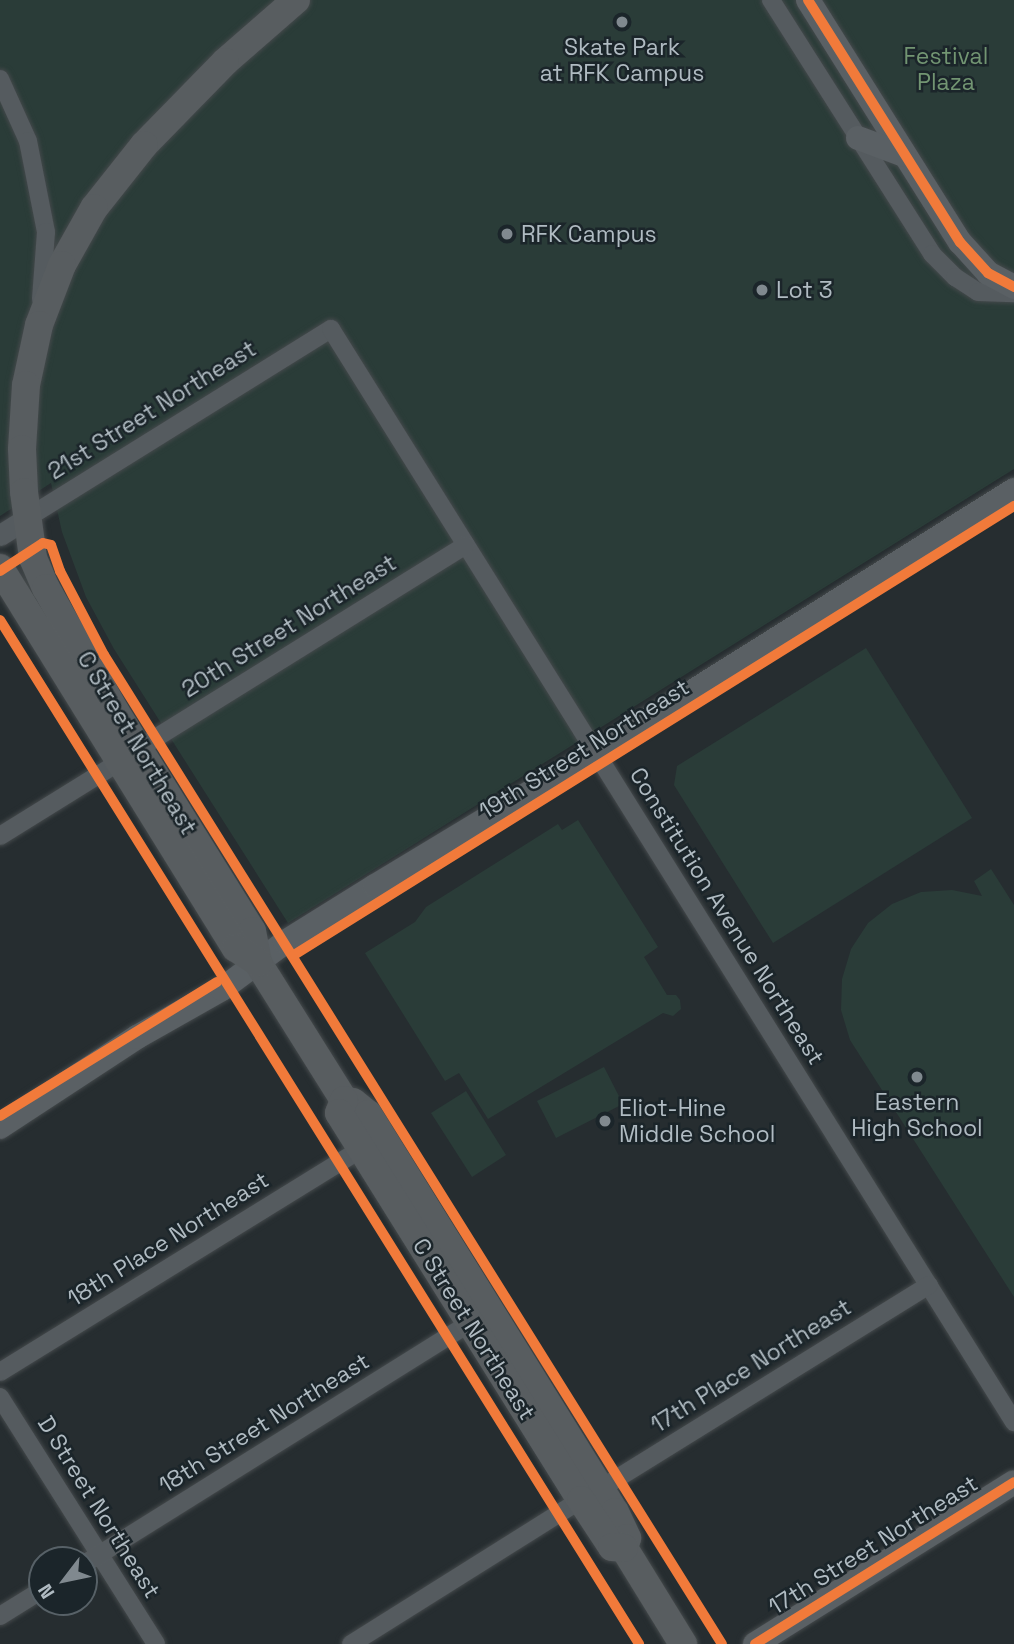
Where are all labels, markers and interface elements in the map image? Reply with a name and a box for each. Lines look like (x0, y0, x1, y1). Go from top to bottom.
marker: Skate Park at RFK Campus (614, 14, 630, 30)
place label: Skate Park at RFK Campus (540, 33, 704, 87)
park label: Festival Plaza (904, 42, 988, 96)
place label: RFK Campus (521, 220, 657, 248)
marker: RFK Campus (499, 226, 515, 242)
place label: Lot 3 (776, 276, 833, 304)
marker: Lot 3 (754, 282, 770, 298)
street label: 21st Street Northeast (43, 335, 261, 485)
street label: 20th Street Northeast (177, 549, 401, 703)
street label: C Street Northeast (71, 646, 203, 840)
street label: 19th Street Northeast (474, 673, 694, 825)
street label: Constitution Avenue Northeast (624, 762, 830, 1070)
marker: Eastern High School (909, 1069, 925, 1085)
place label: Eastern High School (851, 1088, 983, 1142)
place label: Eliot-Hine Middle School (619, 1094, 775, 1148)
marker: Eliot-Hine Middle School (597, 1113, 613, 1129)
street label: 18th Place Northeast (62, 1166, 274, 1312)
street label: C Street Northeast (407, 1233, 541, 1425)
street label: 17th Place Northeast (646, 1293, 856, 1439)
street label: 18th Street Northeast (154, 1347, 374, 1499)
street label: D Street Northeast (32, 1411, 166, 1603)
street label: 17th Street Northeast (763, 1469, 983, 1621)
north arrow (28, 1546, 98, 1616)

